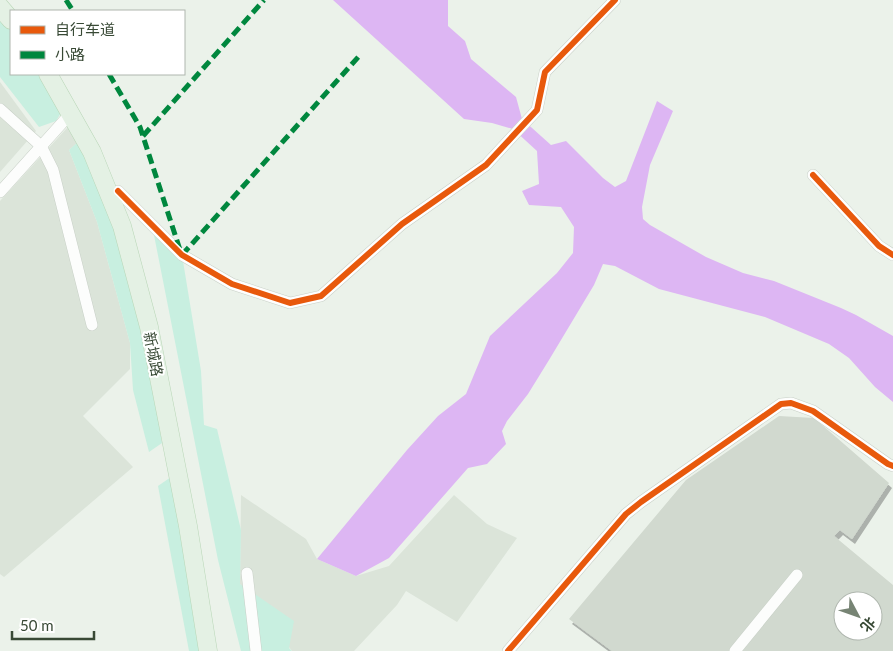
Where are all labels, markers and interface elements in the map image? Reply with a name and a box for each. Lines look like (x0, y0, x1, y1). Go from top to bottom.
legend (10, 10, 185, 75)
text: 自行车道 (55, 20, 115, 38)
text: 小路 (55, 45, 85, 63)
street label: 新城路 (141, 330, 167, 378)
north arrow (833, 591, 883, 641)
scale bar (12, 608, 95, 640)
text: 北 (857, 614, 879, 636)
text: 50 m (20, 616, 54, 634)

